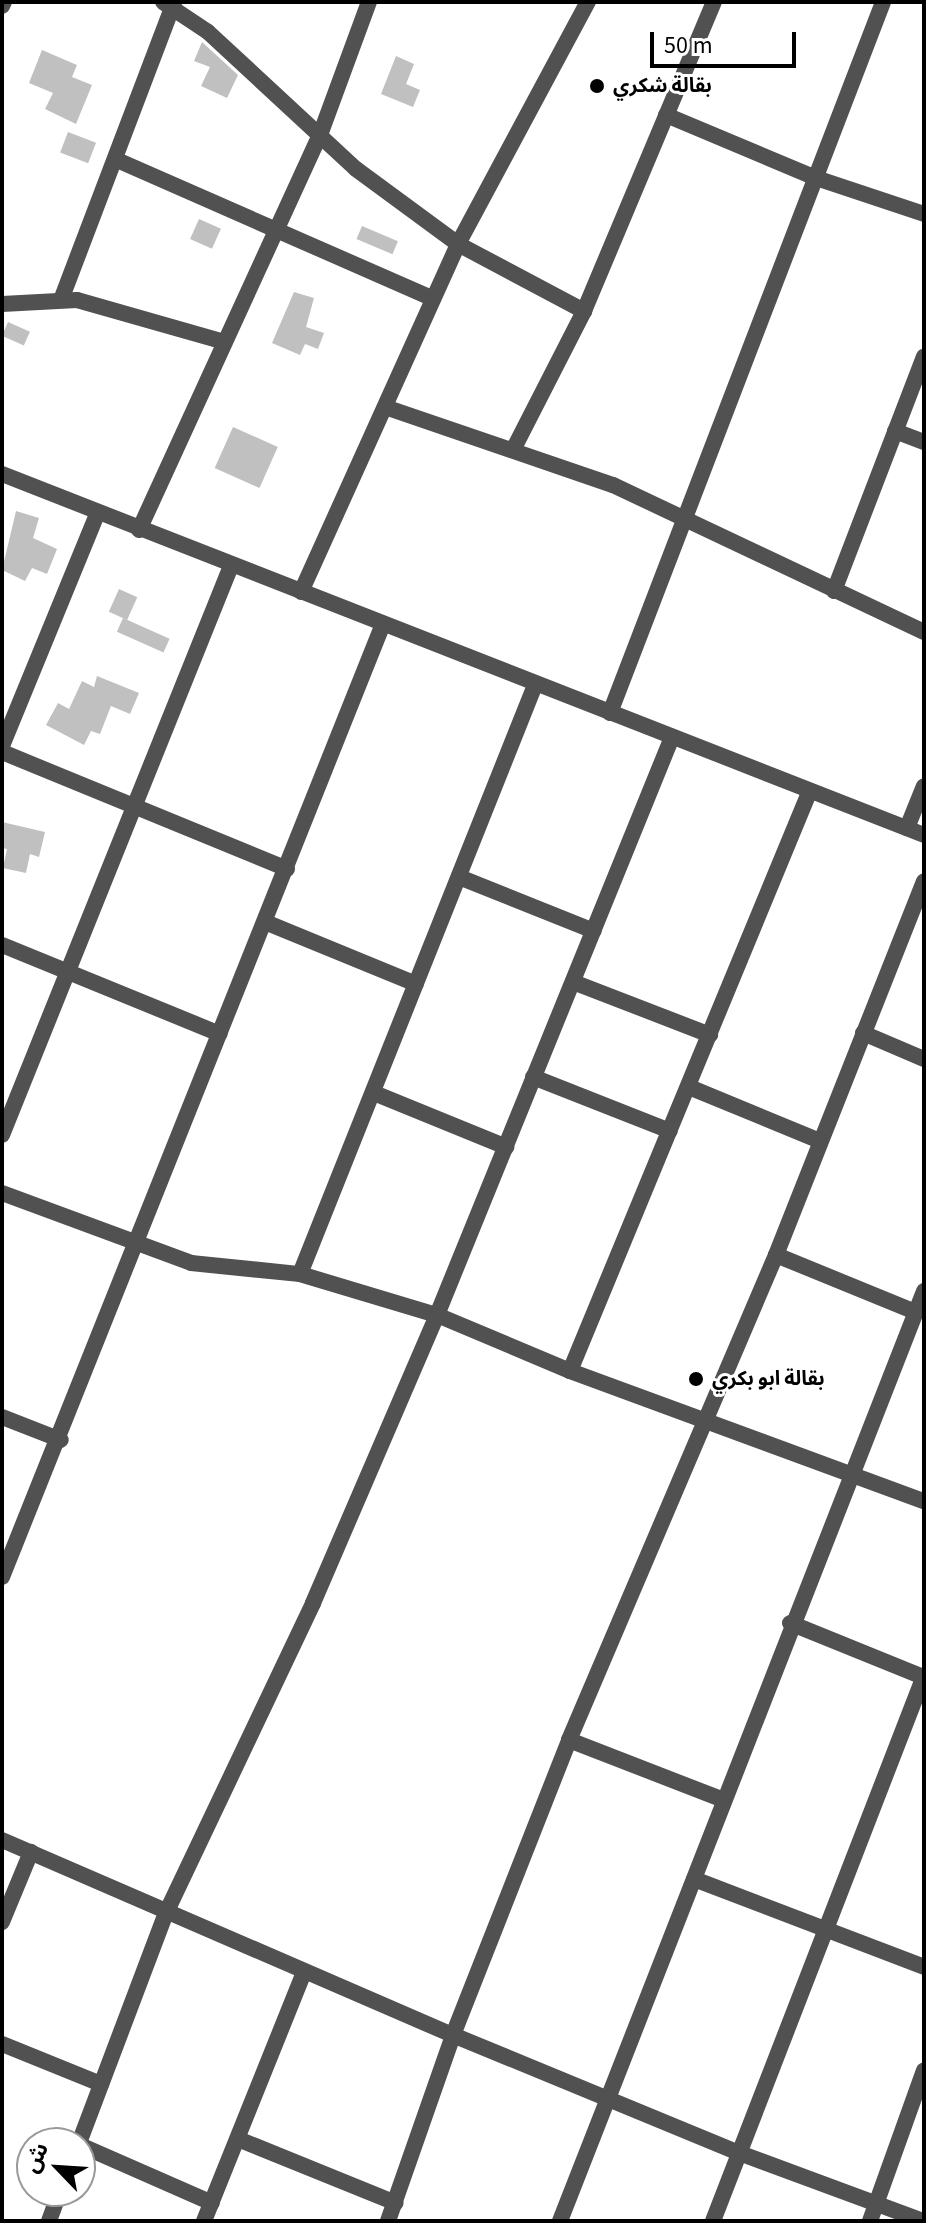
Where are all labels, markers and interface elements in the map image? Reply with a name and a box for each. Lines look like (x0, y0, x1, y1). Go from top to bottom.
scale bar (654, 16, 800, 66)
text: 50 m (664, 28, 713, 63)
place label: بقالة شكري (613, 74, 712, 98)
marker: بقالة شكري (588, 77, 606, 95)
place label: بقالة ابو بكري (712, 1367, 825, 1391)
marker: بقالة ابو بكري (687, 1370, 705, 1388)
north arrow (16, 2127, 96, 2207)
text: ش (15, 2137, 57, 2178)

